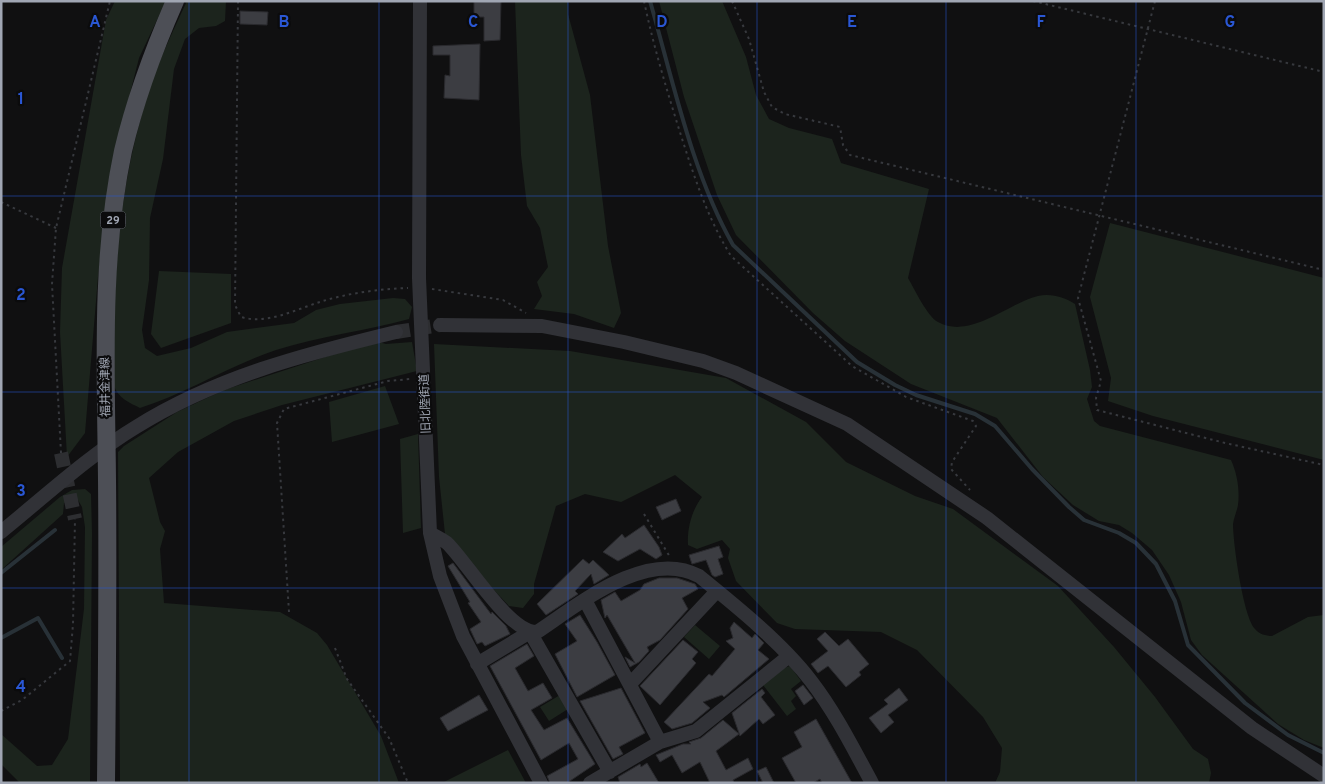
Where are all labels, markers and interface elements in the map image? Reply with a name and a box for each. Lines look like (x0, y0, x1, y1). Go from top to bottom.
text: A (89, 13, 101, 33)
text: B (278, 13, 290, 33)
text: C (468, 13, 478, 33)
text: D (656, 13, 668, 33)
text: E (847, 13, 857, 33)
text: F (1036, 13, 1046, 33)
text: G (1225, 13, 1235, 33)
text: 1 (18, 90, 24, 110)
road number: 29 (100, 212, 126, 228)
text: 2 (16, 286, 26, 306)
street label: 福井金津線 (97, 357, 115, 417)
street label: 旧北陸街道 (417, 374, 435, 434)
text: 3 (16, 482, 26, 502)
text: 4 (16, 678, 26, 698)

